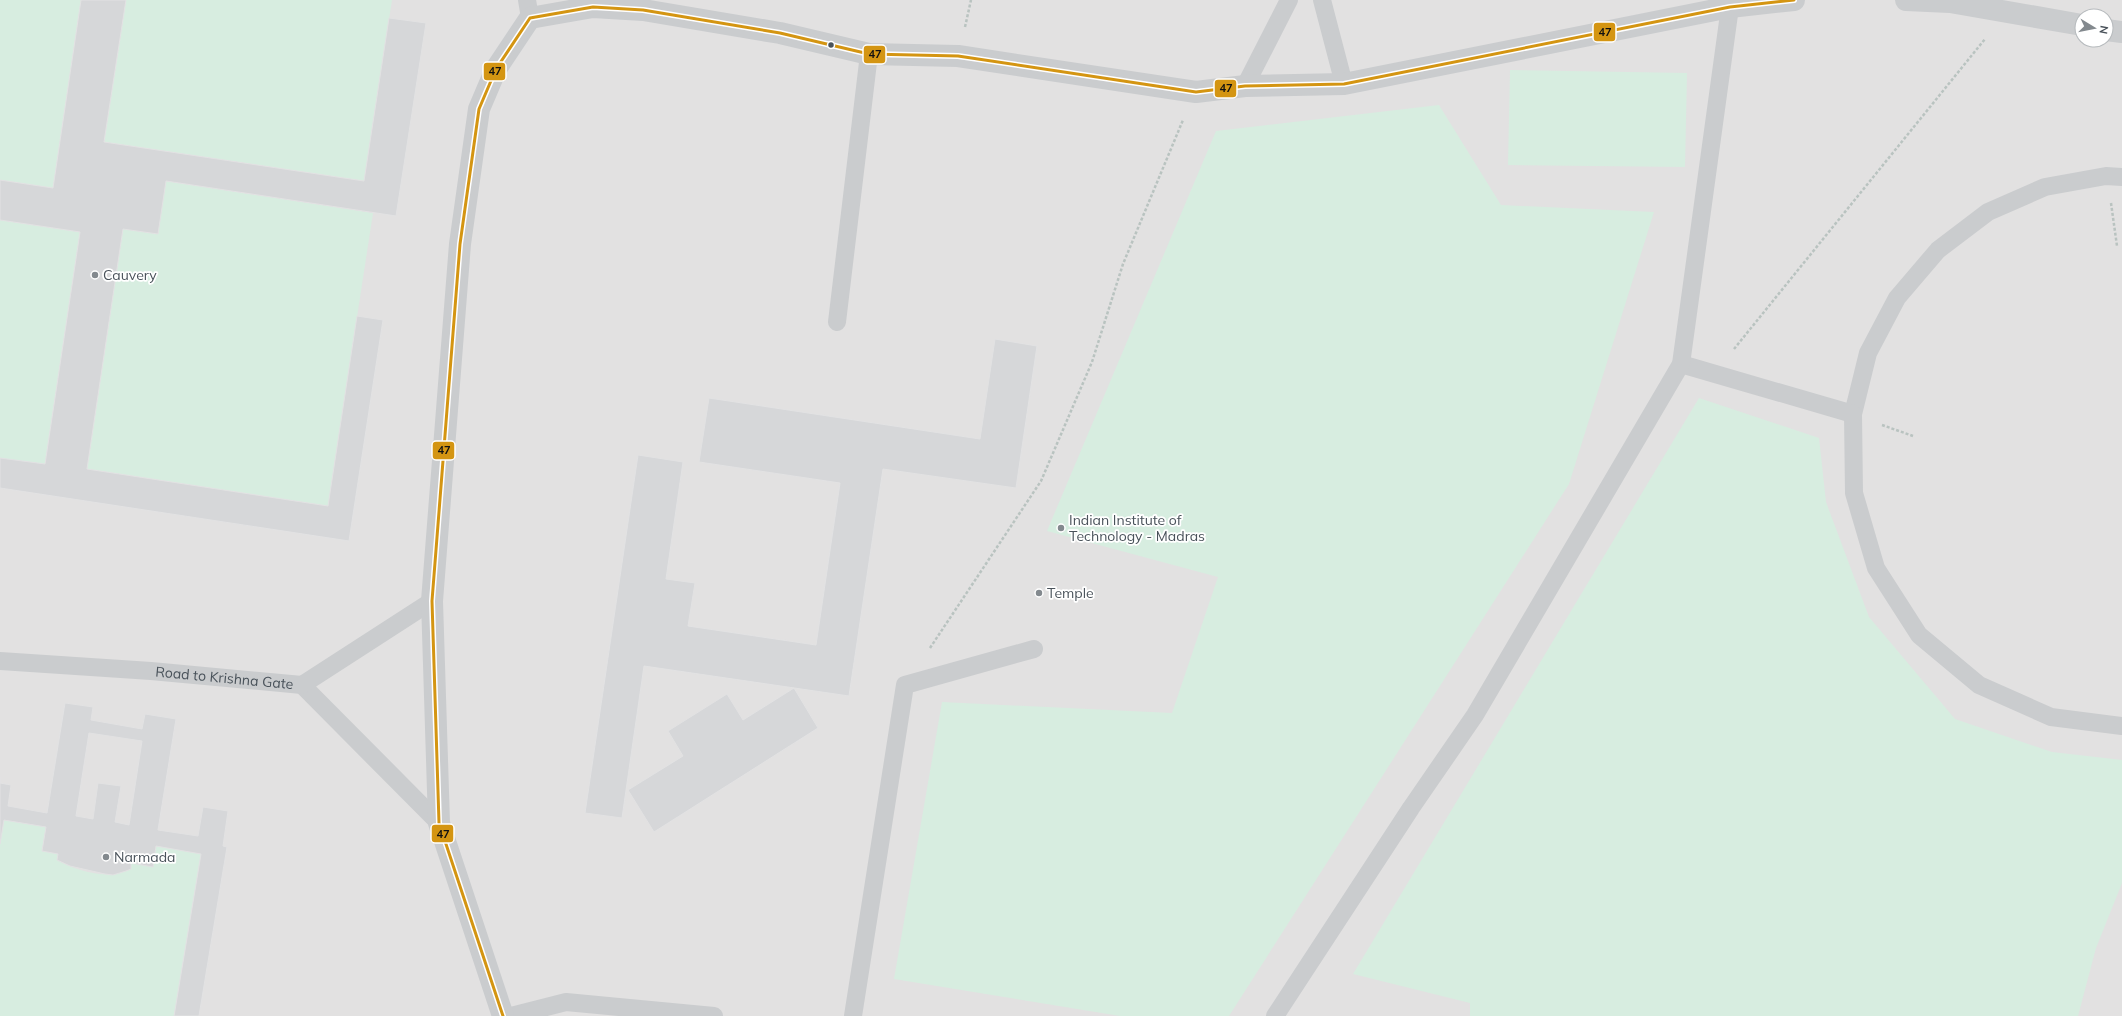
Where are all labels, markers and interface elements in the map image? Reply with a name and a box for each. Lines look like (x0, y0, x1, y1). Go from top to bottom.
north arrow (2074, 8, 2114, 48)
line badge: 47 (1593, 22, 1616, 42)
text: N (2096, 24, 2111, 35)
text: 47 (1598, 25, 1612, 39)
unlabelled marker (826, 40, 836, 50)
line badge: 47 (863, 45, 886, 64)
text: 47 (868, 47, 882, 61)
line badge: 47 (483, 62, 506, 81)
text: 47 (488, 64, 502, 78)
line badge: 47 (1214, 79, 1237, 98)
text: 47 (1219, 81, 1233, 95)
place label: Cauvery (103, 266, 157, 284)
marker: Cauvery (90, 270, 100, 280)
line badge: 47 (432, 441, 455, 460)
text: 47 (437, 443, 451, 457)
place label: Indian Institute of Technology - Madras (1069, 511, 1205, 545)
marker: Indian Institute of Technology - Madras (1056, 523, 1066, 533)
place label: Temple (1047, 584, 1094, 602)
marker: Temple (1034, 588, 1044, 598)
street label: Road to Krishna Gate (155, 662, 294, 693)
line badge: 47 (431, 824, 454, 843)
text: 47 (436, 827, 450, 841)
place label: Narmada (114, 848, 175, 866)
marker: Narmada (101, 852, 111, 862)

